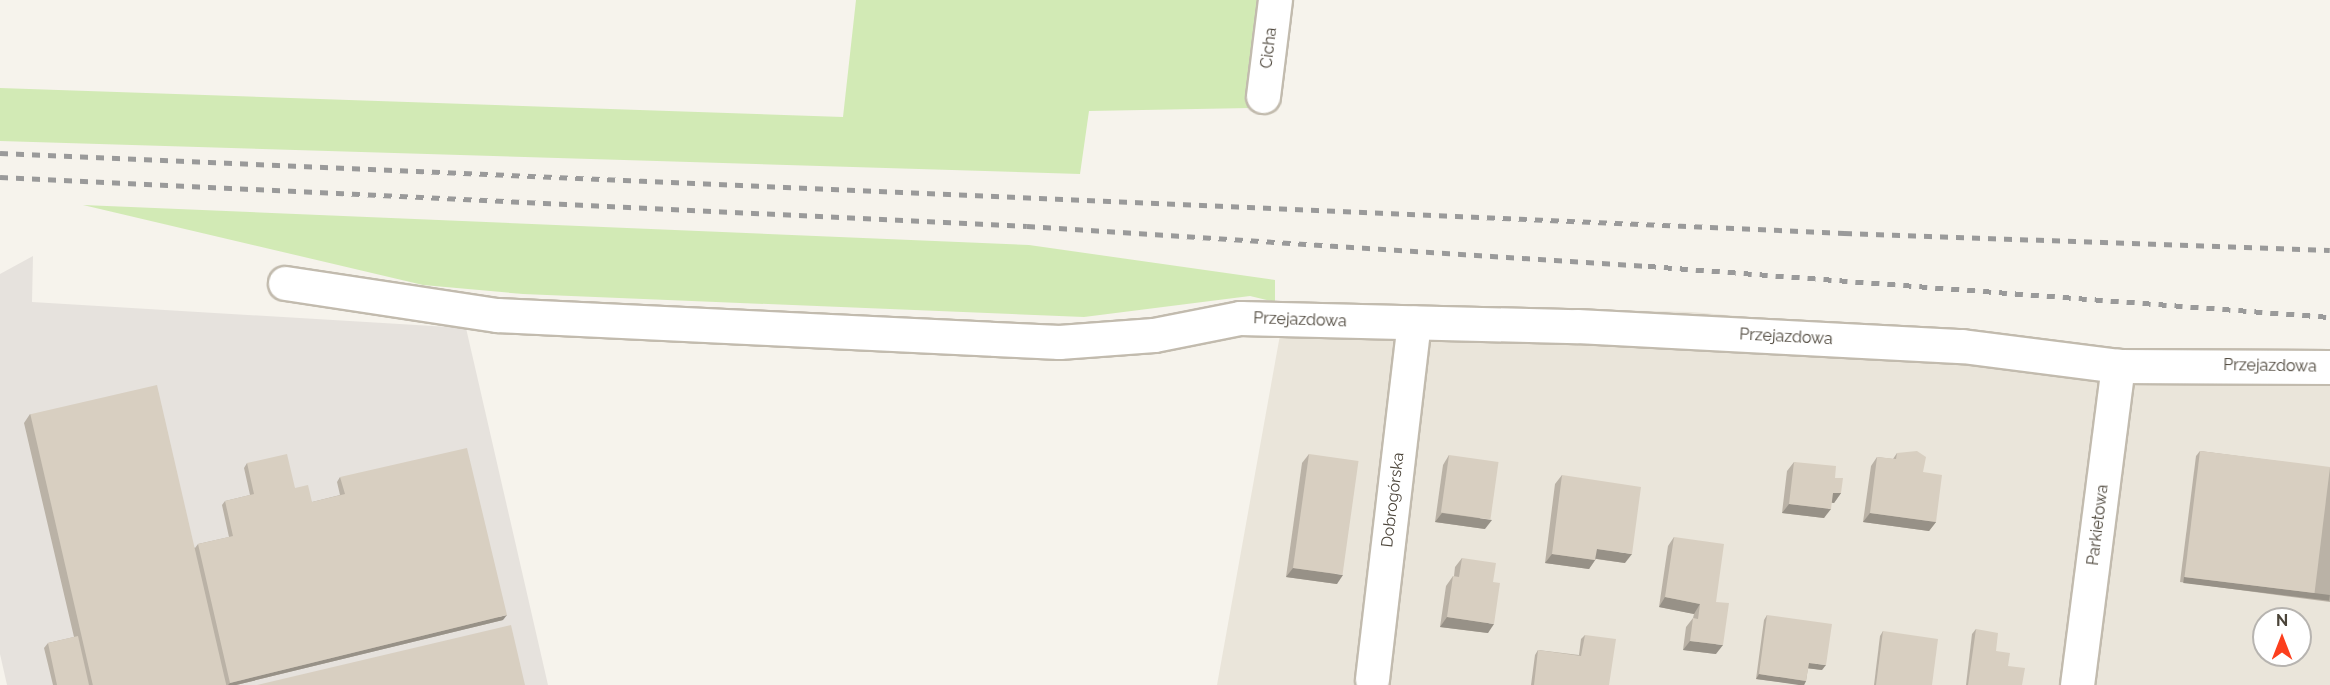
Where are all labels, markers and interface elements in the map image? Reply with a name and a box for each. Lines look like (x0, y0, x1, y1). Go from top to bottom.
street label: Cicha (1257, 26, 1281, 70)
street label: Przejazdowa (1253, 309, 1347, 331)
street label: Przejazdowa (1739, 325, 1833, 349)
street label: Przejazdowa (2223, 356, 2317, 376)
street label: Dobrogórska (1378, 451, 1408, 549)
street label: Parkietowa (2084, 483, 2112, 567)
north arrow (2252, 607, 2312, 667)
text: N (2276, 611, 2288, 630)

